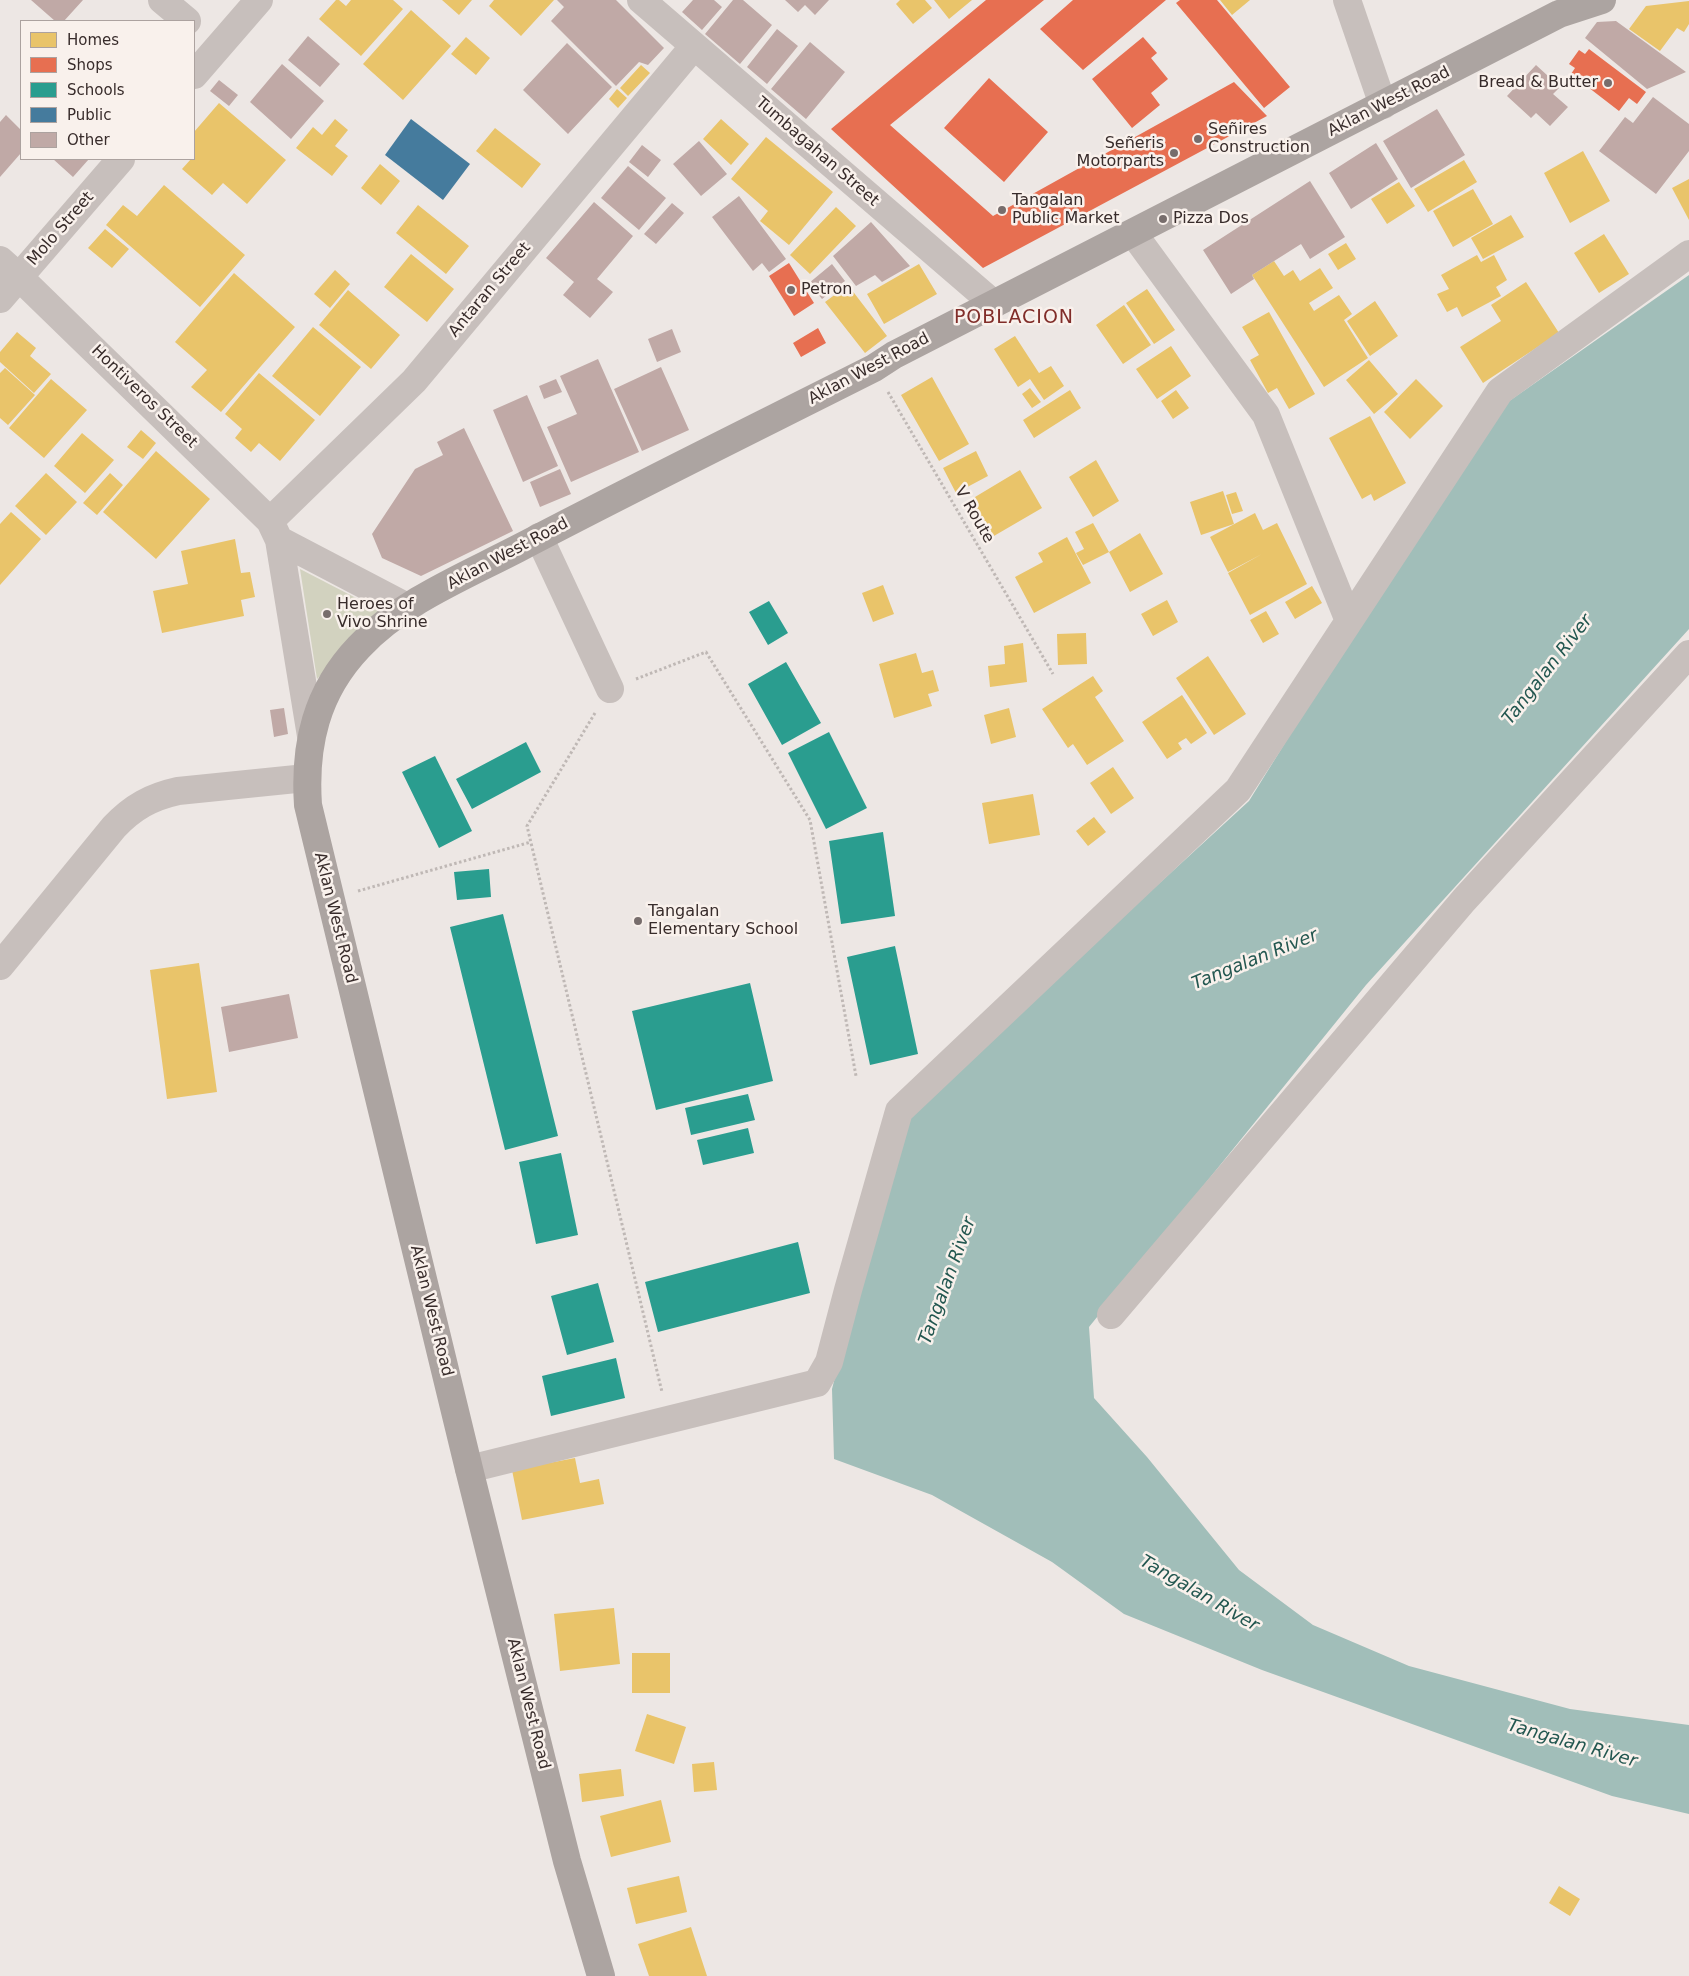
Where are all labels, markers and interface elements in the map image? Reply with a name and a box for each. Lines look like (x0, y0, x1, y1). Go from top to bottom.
legend (20, 20, 195, 160)
text: Homes (67, 31, 119, 49)
text: Shops (67, 56, 113, 74)
street label: Aklan West Road (1325, 63, 1453, 141)
place label: Bread & Butter (1478, 73, 1598, 93)
marker: Bread & Butter (1602, 77, 1614, 89)
text: Schools (67, 81, 125, 99)
street label: Tumbagahan Street (752, 93, 882, 211)
text: Public (67, 106, 111, 124)
place label: Señires Construction (1208, 120, 1310, 158)
text: Other (67, 131, 110, 149)
marker: Señires Construction (1192, 133, 1204, 145)
place label: Señeris Motorparts (1077, 134, 1164, 172)
marker: Señeris Motorparts (1168, 147, 1180, 159)
street label: Molo Street (24, 188, 98, 270)
place label: Tangalan Public Market (1012, 191, 1119, 229)
marker: Tangalan Public Market (996, 204, 1008, 216)
place label: Pizza Dos (1173, 209, 1249, 229)
marker: Pizza Dos (1157, 213, 1169, 225)
street label: Antaran Street (445, 239, 535, 341)
place label: Petron (801, 280, 852, 300)
marker: Petron (785, 284, 797, 296)
district label: POBLACION (953, 307, 1075, 329)
street label: Aklan West Road (805, 329, 933, 409)
street label: Hontiveros Street (87, 341, 201, 453)
street label: V Route (950, 483, 998, 547)
street label: Aklan West Road (444, 514, 572, 594)
place label: Heroes of Vivo Shrine (337, 595, 428, 633)
marker: Heroes of Vivo Shrine (321, 608, 333, 620)
water label: Tangalan River (1498, 611, 1598, 729)
street label: Aklan West Road (309, 851, 361, 985)
place label: Tangalan Elementary School (648, 902, 798, 940)
marker: Tangalan Elementary School (632, 915, 644, 927)
water label: Tangalan River (1189, 925, 1321, 995)
water label: Tangalan River (915, 1214, 981, 1348)
street label: Aklan West Road (405, 1244, 457, 1378)
water label: Tangalan River (1136, 1551, 1262, 1637)
street label: Aklan West Road (502, 1637, 554, 1771)
water label: Tangalan River (1505, 1715, 1639, 1773)

